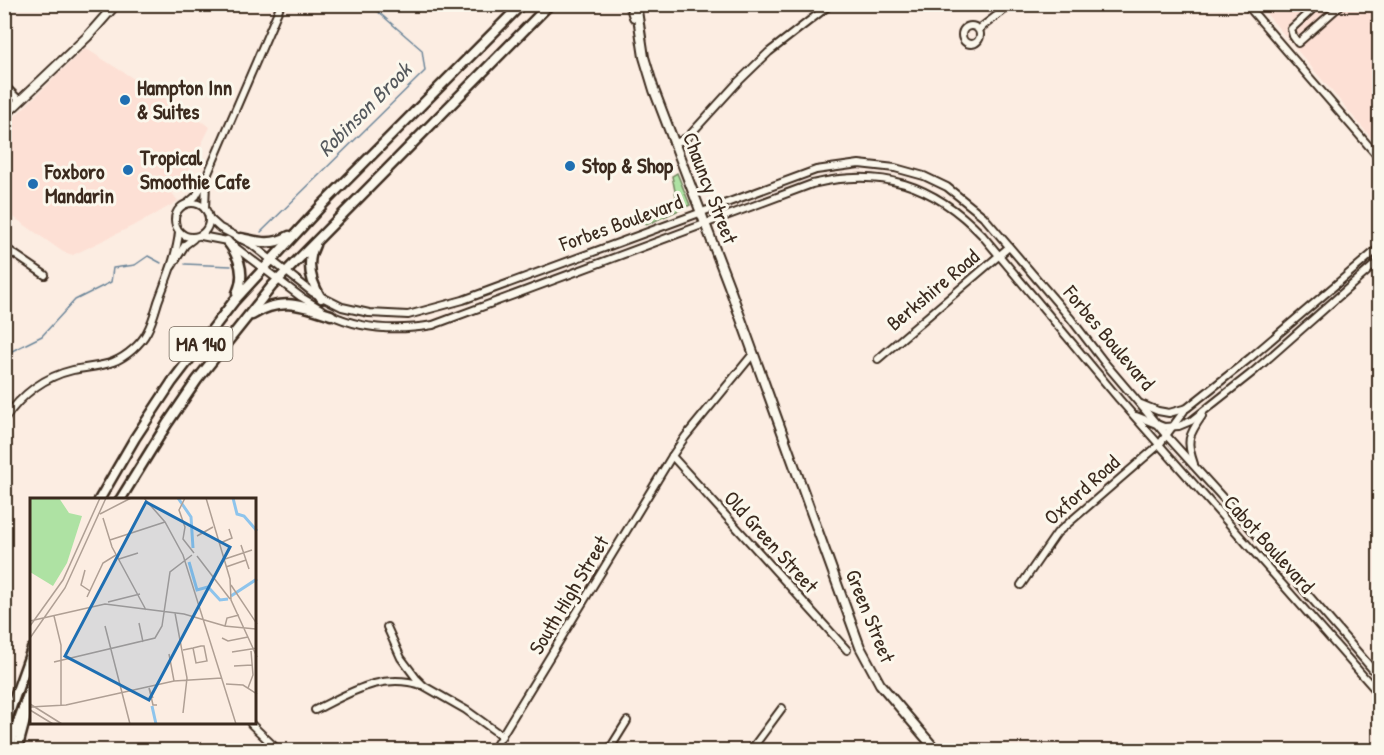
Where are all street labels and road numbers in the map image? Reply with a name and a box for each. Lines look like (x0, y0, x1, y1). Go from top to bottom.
street label: Chauncy Street (676, 128, 745, 248)
street label: Forbes Boulevard (554, 187, 686, 259)
street label: Berkshire Road (880, 242, 985, 337)
street label: Forbes Boulevard (1056, 278, 1162, 396)
road number: MA 140 (170, 327, 232, 361)
street label: Oxford Road (1038, 448, 1126, 531)
street label: Old Green Street (718, 484, 826, 600)
street label: Cabot Boulevard (1217, 488, 1321, 599)
street label: South High Street (522, 529, 616, 660)
street label: Green Street (839, 565, 903, 667)

